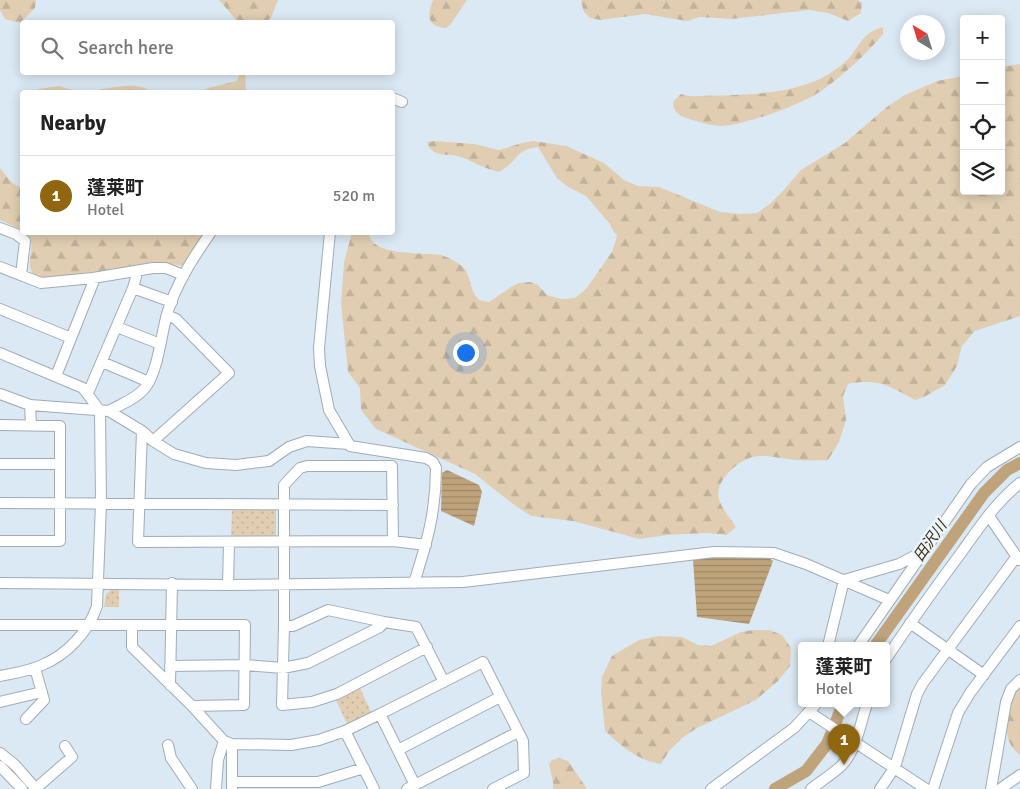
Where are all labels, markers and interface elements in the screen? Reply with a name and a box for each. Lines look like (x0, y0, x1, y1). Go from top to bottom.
north arrow (900, 15, 945, 60)
map controls (960, 15, 1005, 195)
button: + (960, 15, 1005, 60)
search box (20, 20, 395, 75)
icon: search (38, 34, 66, 62)
text: Search here (78, 36, 174, 60)
button: − (960, 60, 1005, 105)
button: locate (960, 105, 1005, 150)
text: Nearby (40, 110, 106, 136)
button: layers (960, 150, 1005, 195)
text: 蓬莱町 (87, 176, 144, 200)
text: 1 (52, 186, 60, 206)
text: 520 m (333, 186, 375, 206)
text: Hotel (87, 200, 124, 220)
your location (453, 340, 479, 366)
water label: 田沢川 (910, 516, 951, 565)
popup (798, 642, 890, 707)
text: 蓬莱町 (815, 655, 873, 679)
text: Hotel (815, 679, 853, 699)
pin: 1 (828, 724, 860, 765)

